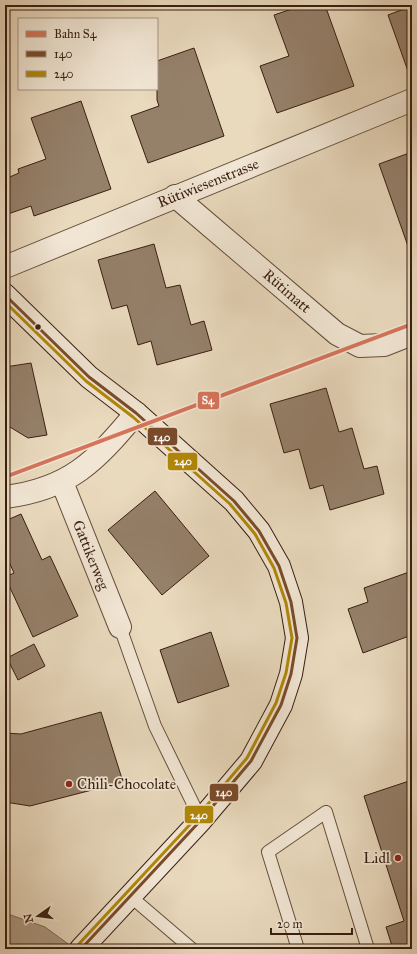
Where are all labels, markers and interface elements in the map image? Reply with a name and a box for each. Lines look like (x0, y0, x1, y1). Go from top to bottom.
legend (18, 18, 158, 90)
text: Bahn S4 (54, 27, 97, 41)
text: 140 (54, 47, 72, 61)
text: 240 (54, 67, 74, 81)
street label: Rütiwiesenstrasse (155, 155, 261, 211)
street label: Rütimatt (259, 265, 315, 317)
unlabelled marker (33, 322, 43, 332)
line badge: S4 (197, 391, 220, 410)
text: S4 (202, 394, 215, 408)
line badge: 140 (147, 427, 178, 446)
text: 140 (154, 431, 171, 445)
line badge: 240 (167, 452, 198, 471)
text: 240 (174, 455, 193, 469)
street label: Gattikerweg (69, 517, 114, 594)
place label: Chili-Chocolate (77, 775, 176, 793)
marker: Chili-Chocolate (64, 779, 74, 789)
line badge: 140 (209, 783, 239, 802)
text: 140 (216, 786, 233, 800)
line badge: 240 (184, 805, 214, 824)
text: 240 (190, 809, 209, 823)
place label: Lidl (363, 849, 391, 867)
marker: Lidl (393, 853, 403, 863)
north arrow (18, 896, 58, 936)
scale bar (271, 910, 352, 936)
text: N (21, 912, 36, 924)
text: 20 m (277, 917, 303, 931)

